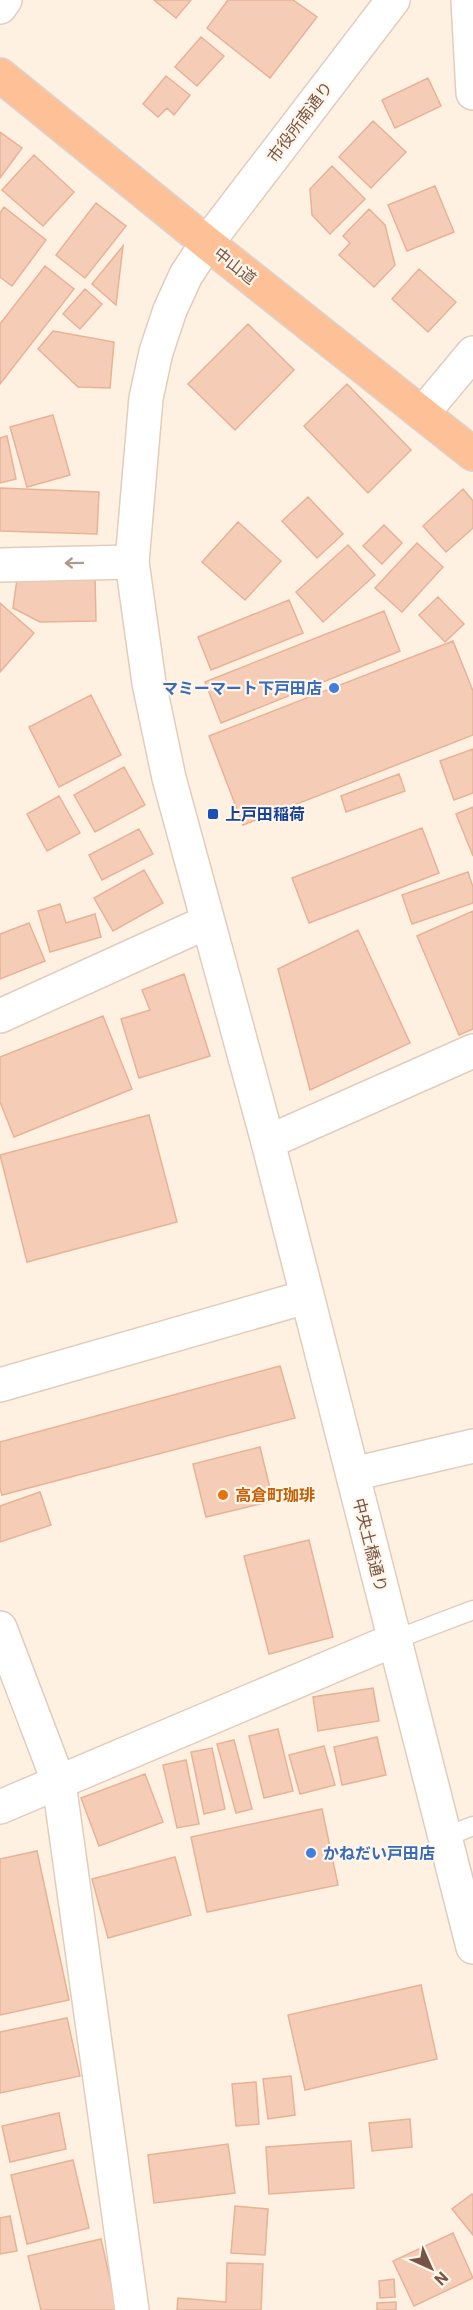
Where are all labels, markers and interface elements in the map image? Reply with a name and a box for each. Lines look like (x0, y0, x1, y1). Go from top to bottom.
street label: 市役所南通り (264, 78, 336, 166)
street label: 中山道 (210, 244, 260, 288)
one-way arrow (64, 557, 84, 569)
place label: マミーマート下戸田店 (162, 679, 322, 698)
marker: マミーマート下戸田店 (327, 681, 341, 695)
place label: 上戸田稲荷 (225, 805, 305, 824)
marker: 上戸田稲荷 (206, 807, 220, 821)
place label: 高倉町珈琲 (235, 1486, 315, 1505)
marker: 高倉町珈琲 (216, 1488, 230, 1502)
street label: 中央土橋通り (349, 1496, 391, 1594)
place label: かねだい戸田店 (323, 1844, 435, 1863)
marker: かねだい戸田店 (304, 1846, 318, 1860)
north arrow (401, 2238, 461, 2298)
text: N (431, 2268, 452, 2289)

